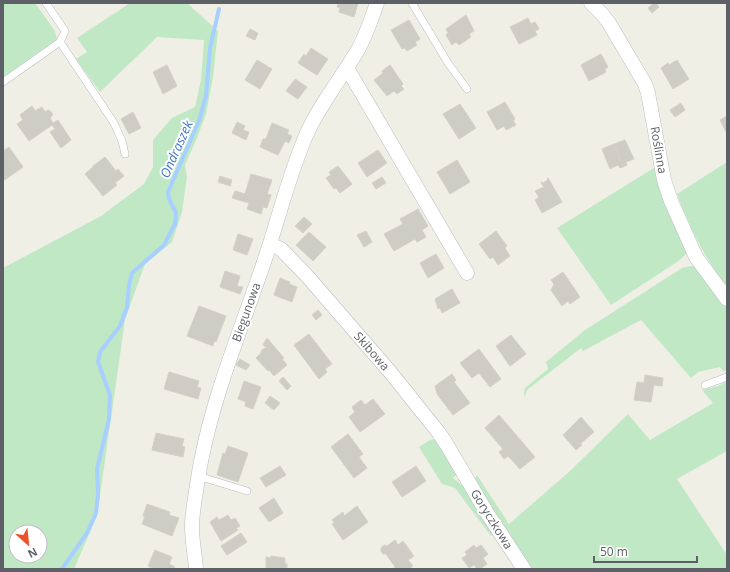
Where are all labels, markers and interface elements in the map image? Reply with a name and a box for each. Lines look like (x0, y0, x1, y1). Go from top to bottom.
water label: Ondraszek (155, 117, 197, 181)
street label: Roślinna (646, 125, 672, 175)
street label: Biegunowa (227, 280, 265, 344)
street label: Skibowa (350, 328, 394, 374)
street label: Goryczkowa (467, 486, 517, 552)
north arrow (8, 524, 48, 564)
scale bar (594, 538, 697, 564)
text: 50 m (600, 543, 628, 560)
text: N (25, 545, 40, 562)

